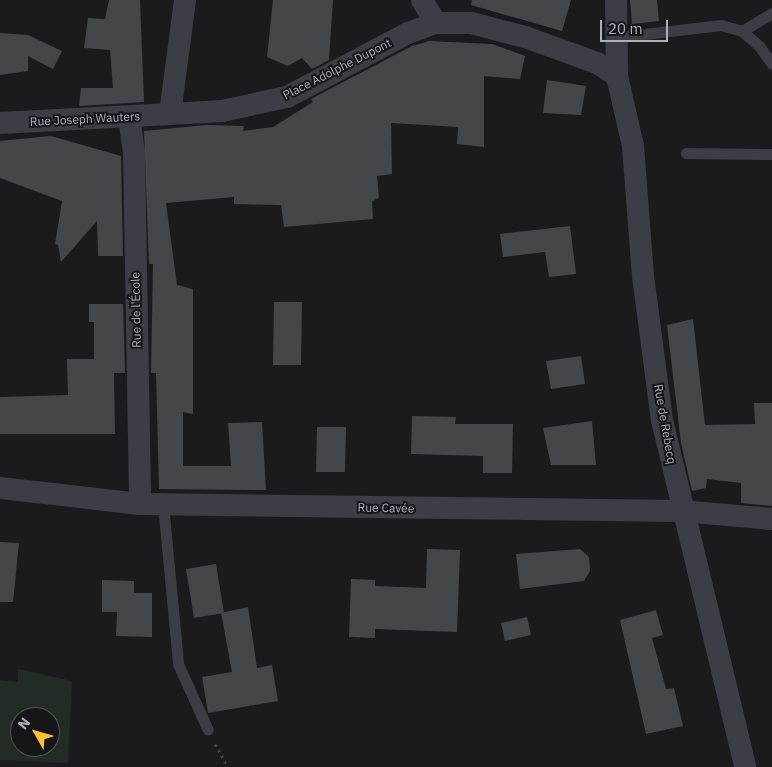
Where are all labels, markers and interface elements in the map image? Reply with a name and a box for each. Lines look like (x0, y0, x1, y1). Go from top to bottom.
scale bar (602, 10, 670, 42)
text: 20 m (608, 19, 643, 38)
street label: Place Adolphe Dupont (280, 35, 394, 103)
street label: Rue Joseph Wauters (29, 109, 141, 129)
street label: Rue de l'École (128, 272, 144, 348)
street label: Rue de Rebecq (651, 383, 679, 465)
street label: Rue Cavée (358, 500, 414, 516)
north arrow (10, 707, 60, 757)
text: N (14, 714, 34, 733)

